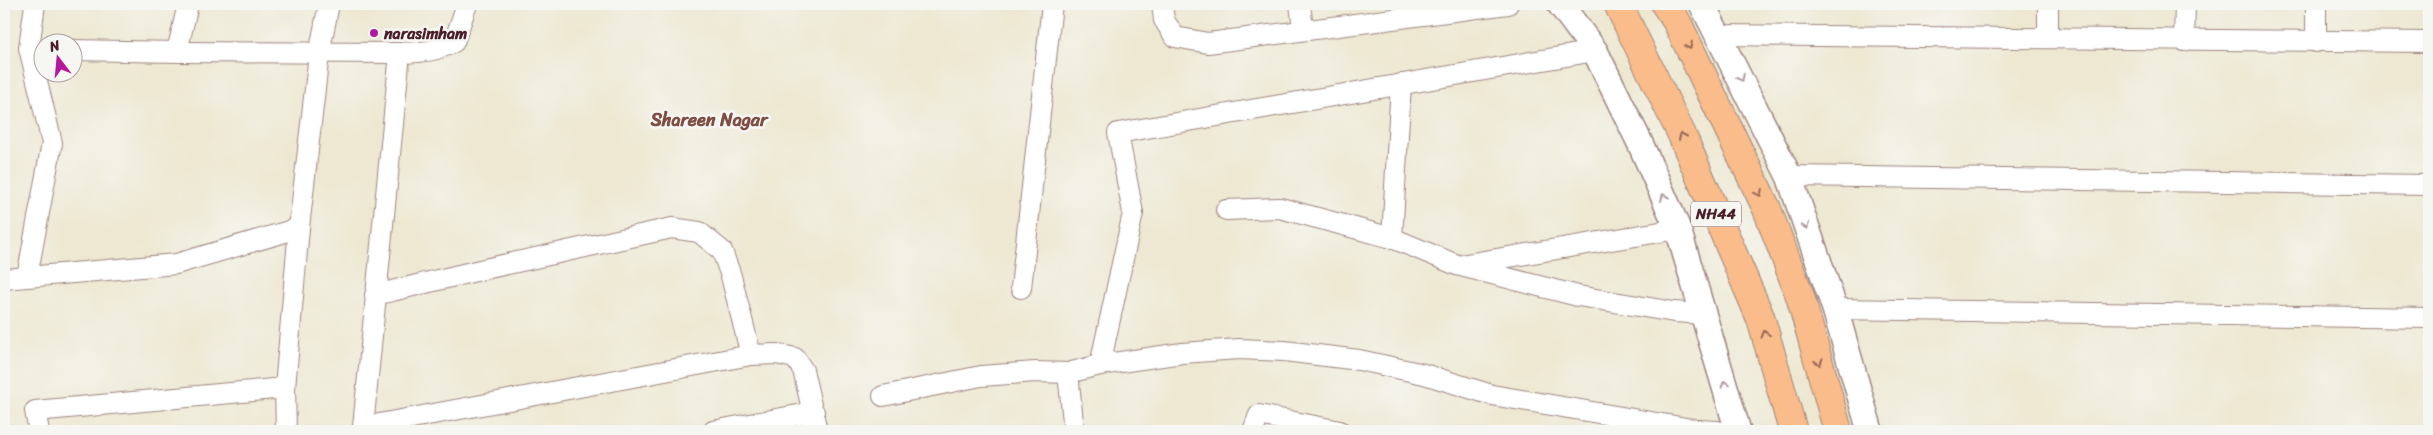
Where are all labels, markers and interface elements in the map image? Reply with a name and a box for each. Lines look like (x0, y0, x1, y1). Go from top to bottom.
place label: narasimham (383, 19, 467, 48)
marker: narasimham (368, 27, 380, 39)
north arrow (32, 32, 82, 82)
text: N (45, 33, 63, 60)
one-way arrow (1683, 41, 1693, 50)
one-way arrow (1735, 73, 1745, 82)
district label: Shareen Nagar (650, 104, 769, 136)
one-way arrow (1678, 132, 1688, 141)
one-way arrow (1753, 188, 1763, 197)
one-way arrow (1659, 193, 1670, 202)
road number: NH44 (1691, 202, 1741, 226)
one-way arrow (1801, 222, 1811, 230)
one-way arrow (1761, 330, 1771, 339)
one-way arrow (1813, 358, 1824, 367)
one-way arrow (1720, 380, 1731, 389)

